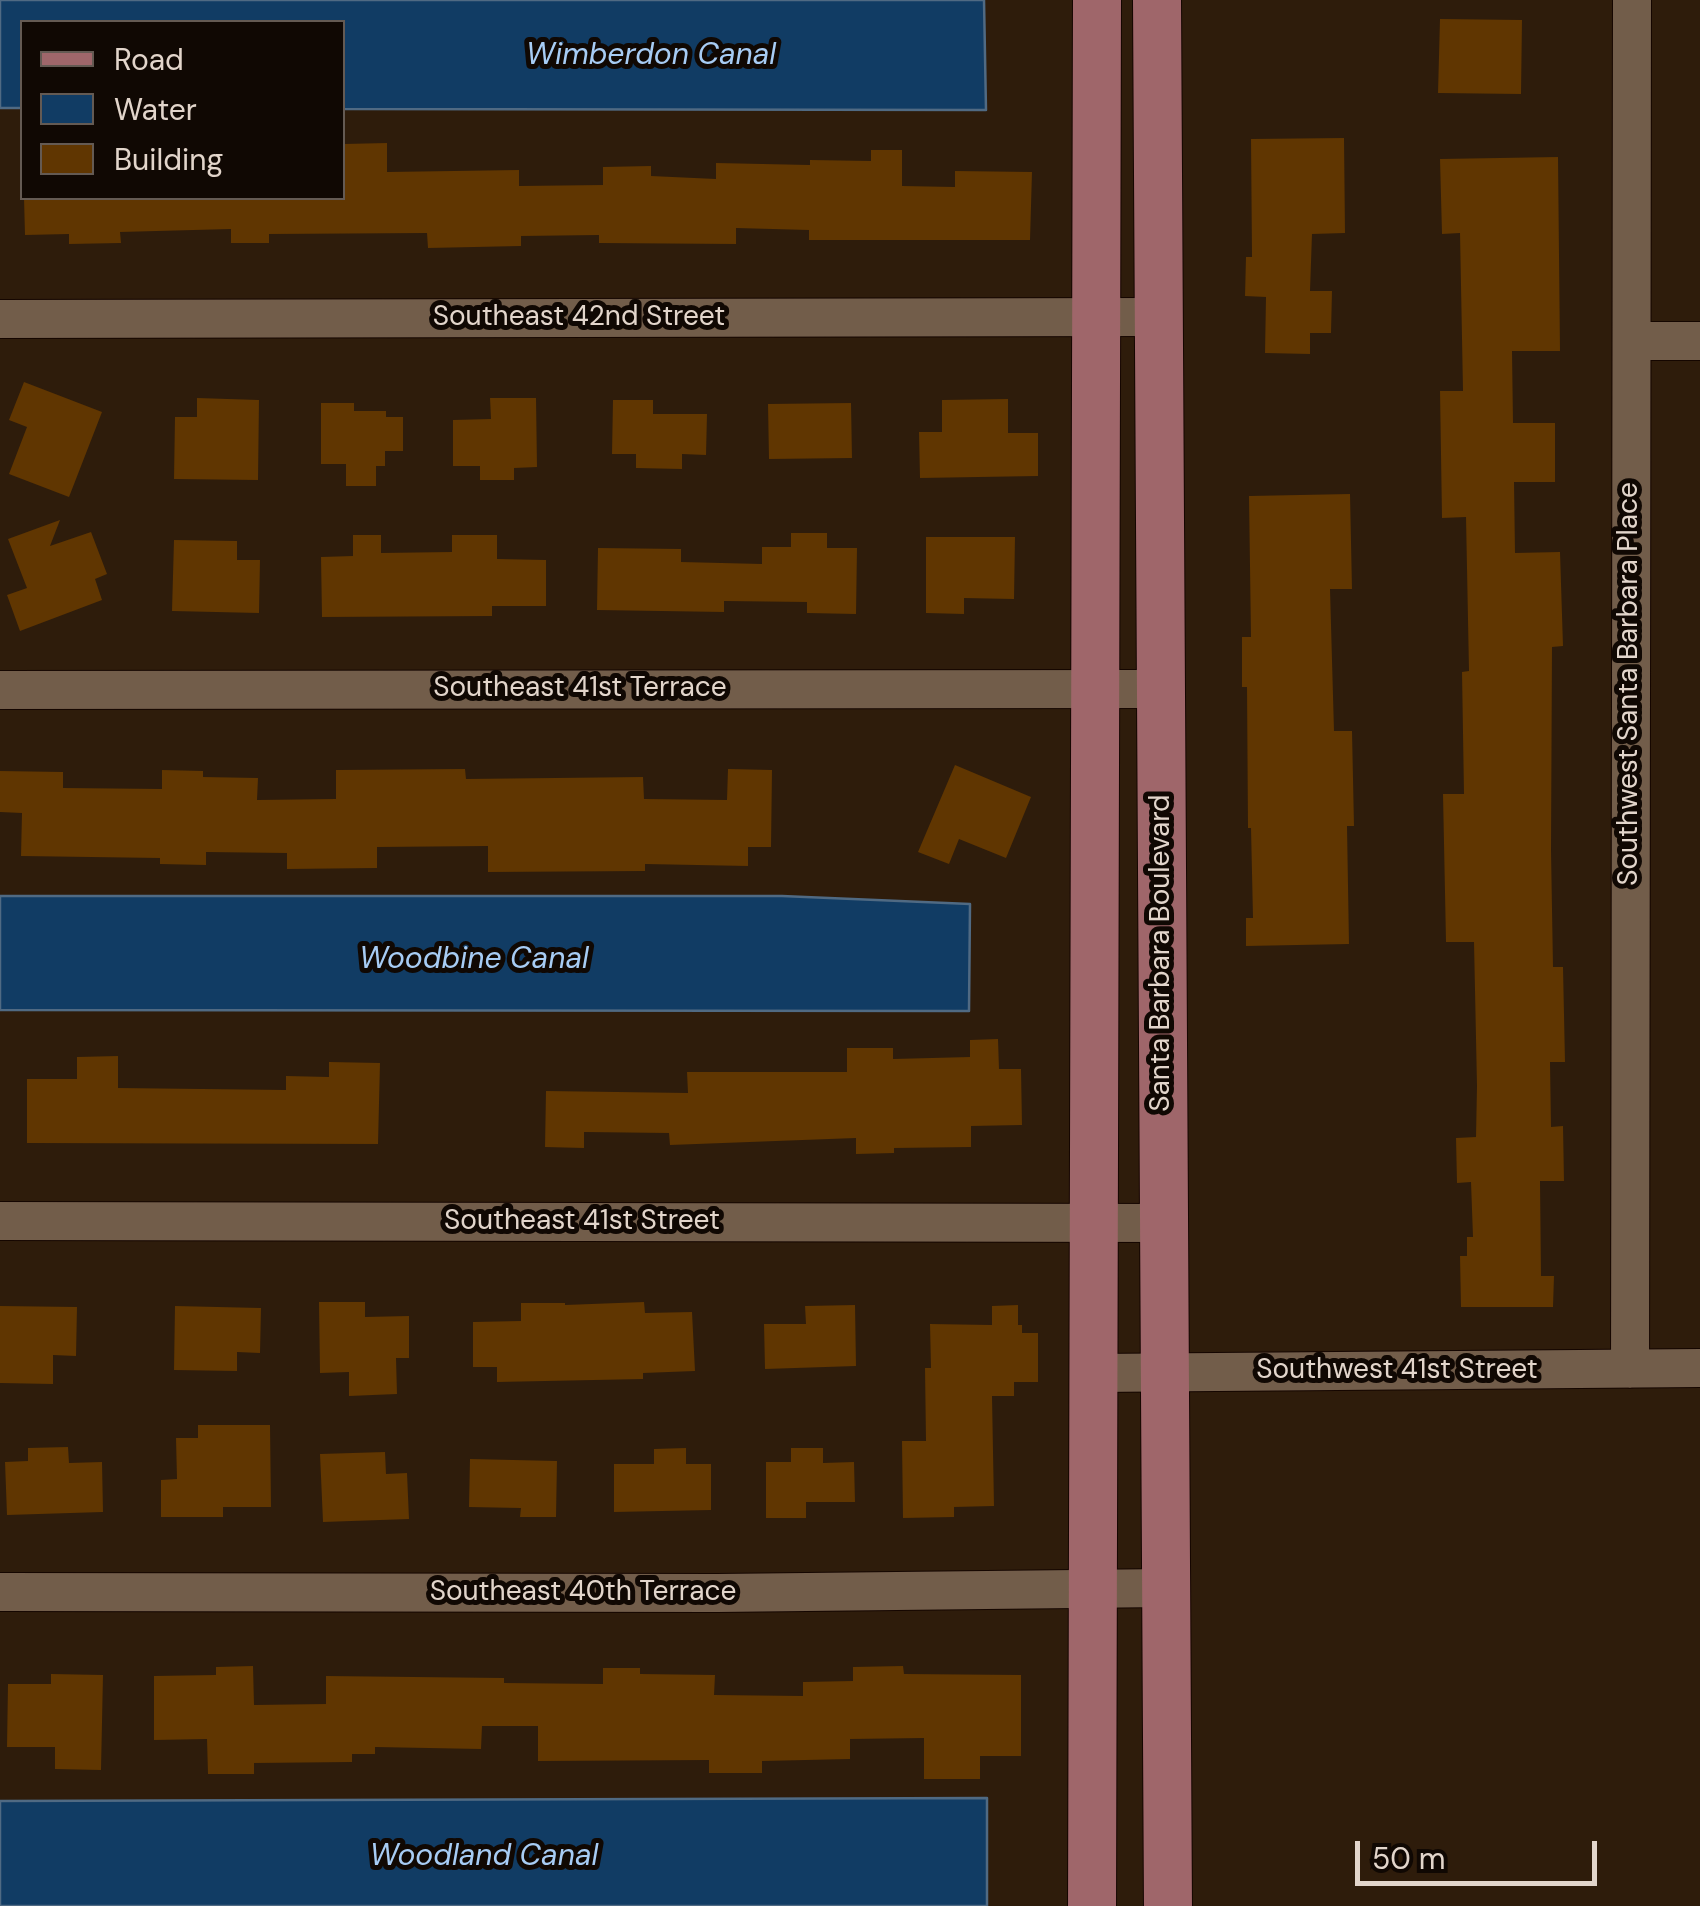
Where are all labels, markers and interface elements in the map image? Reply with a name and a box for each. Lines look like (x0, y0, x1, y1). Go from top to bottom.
legend (20, 20, 345, 200)
water label: Wimberdon Canal (526, 38, 776, 74)
text: Road (114, 40, 184, 79)
text: Water (114, 90, 197, 129)
text: Building (114, 140, 223, 179)
street label: Southeast 42nd Street (433, 301, 725, 335)
street label: Southwest Santa Barbara Place (1613, 482, 1647, 886)
street label: Southeast 41st Terrace (433, 672, 727, 706)
street label: Santa Barbara Boulevard (1145, 794, 1179, 1112)
water label: Woodbine Canal (359, 942, 589, 978)
street label: Southeast 41st Street (444, 1205, 720, 1239)
street label: Southwest 41st Street (1256, 1354, 1538, 1388)
street label: Southeast 40th Terrace (430, 1576, 736, 1610)
scale bar (1360, 1821, 1602, 1883)
water label: Woodland Canal (370, 1839, 598, 1875)
text: 50 m (1372, 1839, 1446, 1878)

